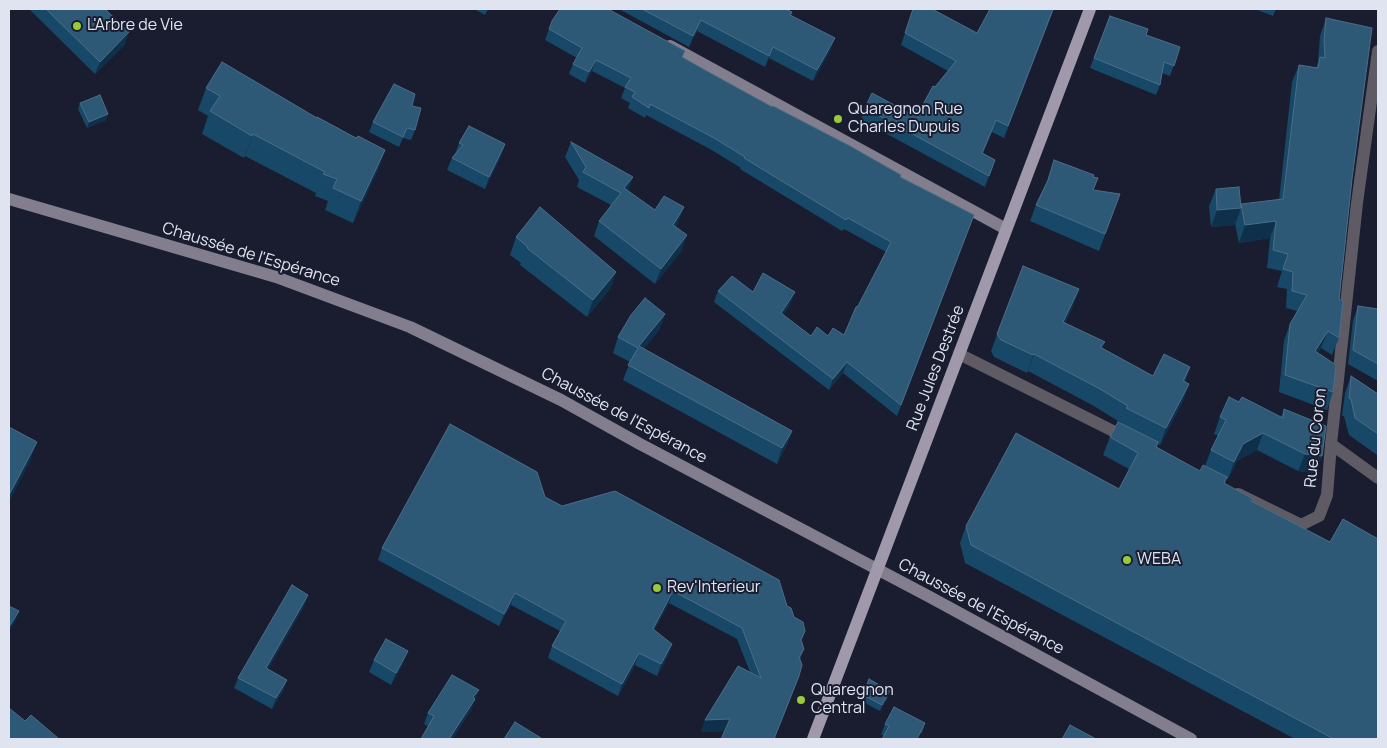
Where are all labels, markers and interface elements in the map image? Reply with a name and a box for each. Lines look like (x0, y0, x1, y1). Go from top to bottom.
place label: L'Arbre de Vie (87, 16, 183, 36)
marker: L'Arbre de Vie (71, 20, 83, 32)
place label: Quaregnon Rue Charles Dupuis (848, 100, 963, 138)
marker: Quaregnon Rue Charles Dupuis (832, 113, 844, 125)
street label: Chaussée de l'Espérance (160, 219, 342, 291)
street label: Rue Jules Destrée (903, 302, 969, 434)
street label: Chaussée de l'Espérance (538, 364, 710, 468)
street label: Rue du Coron (1301, 387, 1331, 489)
place label: WEBA (1137, 550, 1181, 570)
marker: WEBA (1121, 554, 1133, 566)
street label: Chaussée de l'Espérance (895, 555, 1067, 659)
place label: Rev'Interieur (667, 578, 760, 598)
marker: Rev'Interieur (651, 582, 663, 594)
place label: Quaregnon Central (811, 681, 894, 719)
marker: Quaregnon Central (795, 694, 807, 706)

